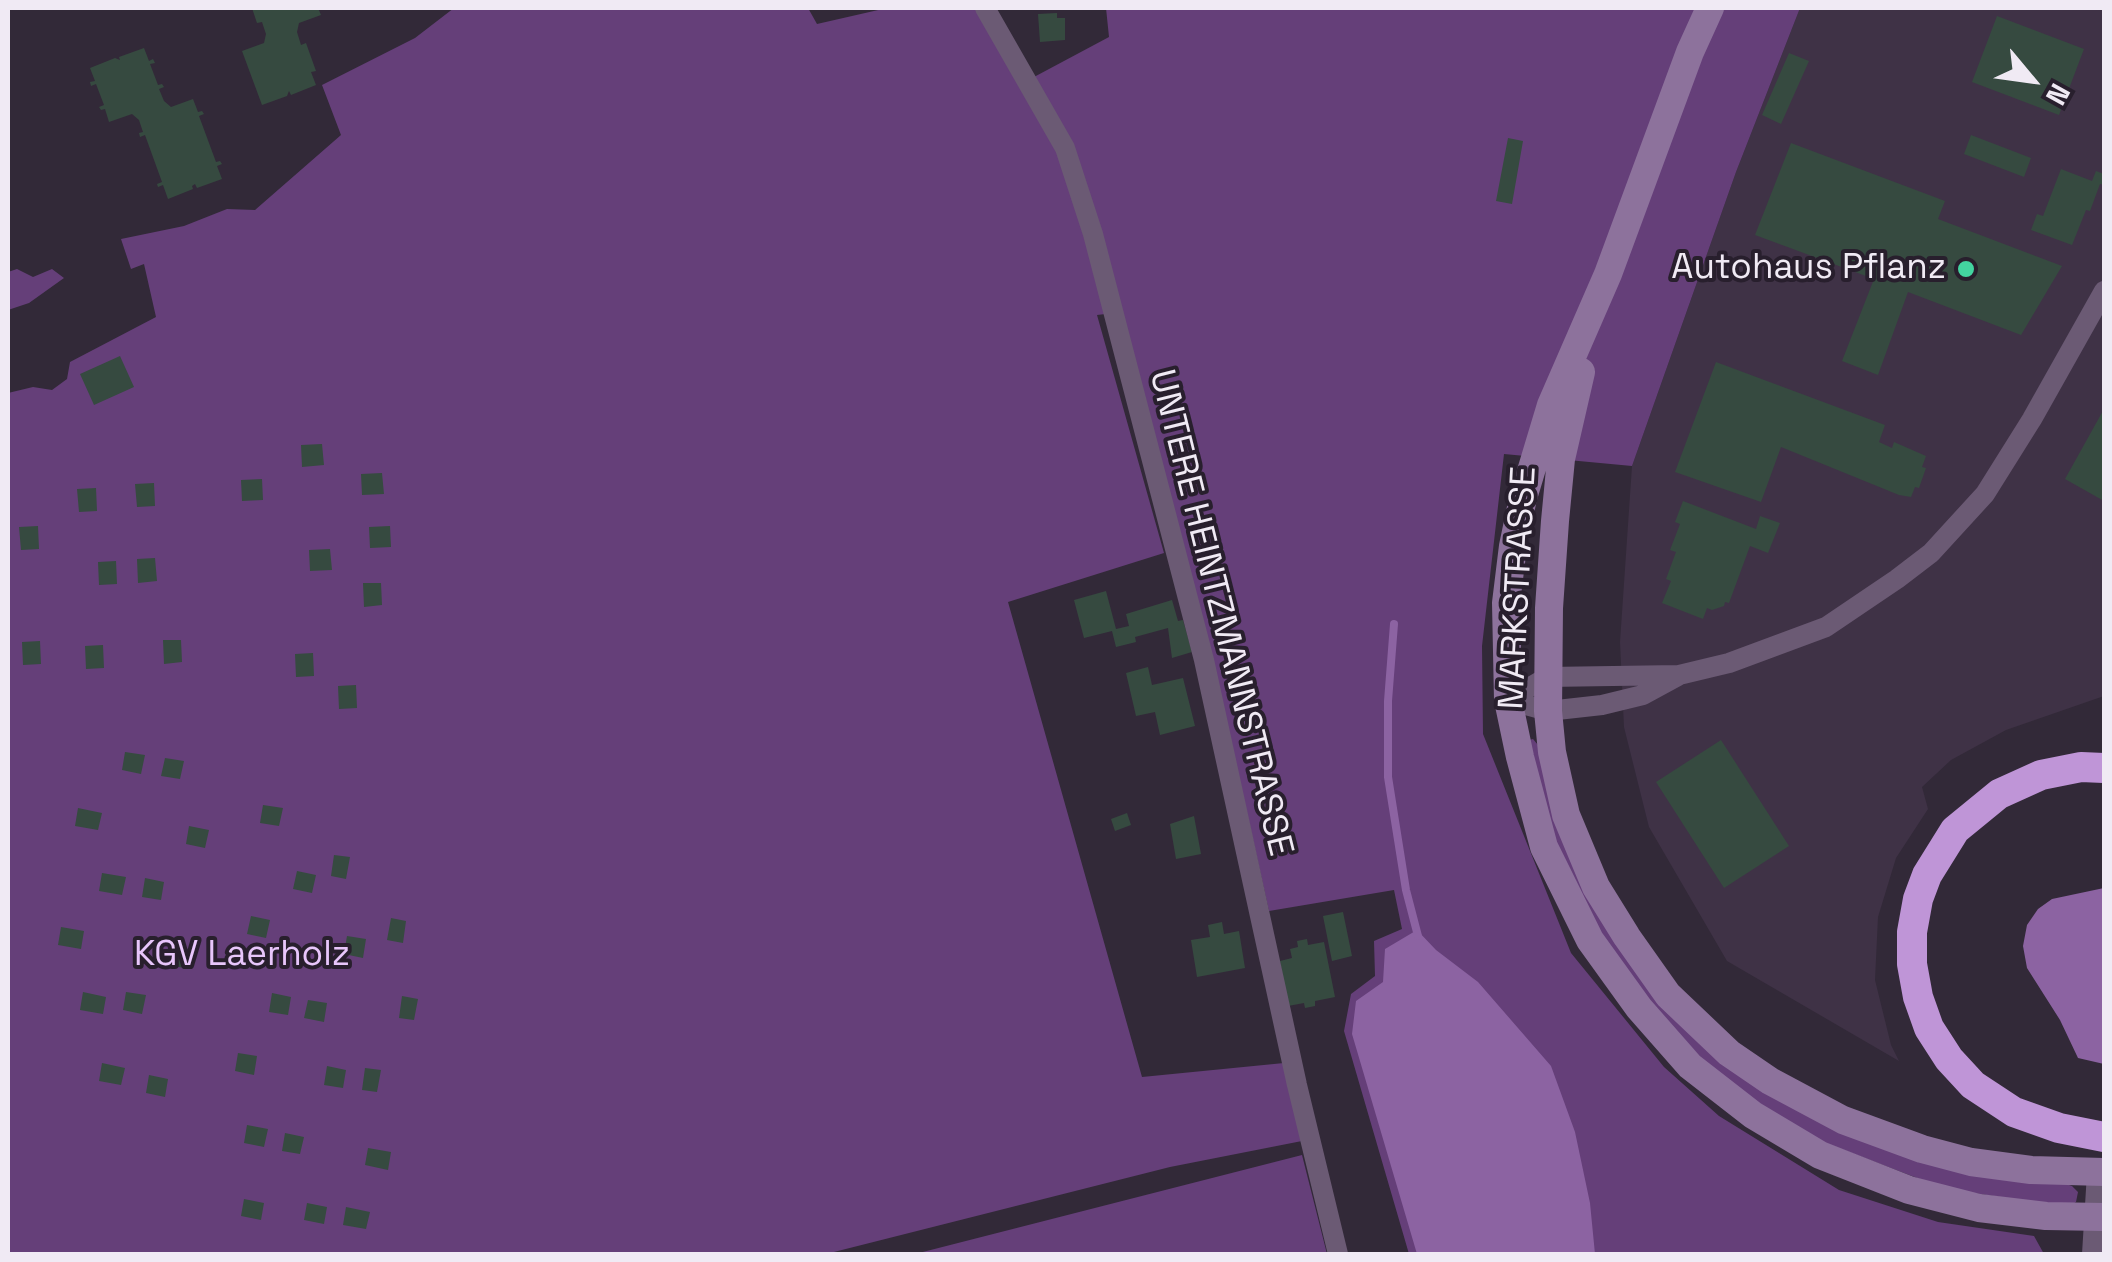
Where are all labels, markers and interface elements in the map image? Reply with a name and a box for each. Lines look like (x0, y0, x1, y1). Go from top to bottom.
north arrow (1982, 30, 2082, 130)
text: N (2038, 78, 2079, 111)
place label: Autohaus Pflanz (1671, 248, 1946, 290)
marker: Autohaus Pflanz (1955, 258, 1977, 280)
street label: UNTERE HEINTZMANNSTRASSE (1139, 366, 1301, 860)
street label: MARKSTRASSE (1492, 465, 1546, 711)
park label: KGV Laerholz (134, 935, 350, 977)

